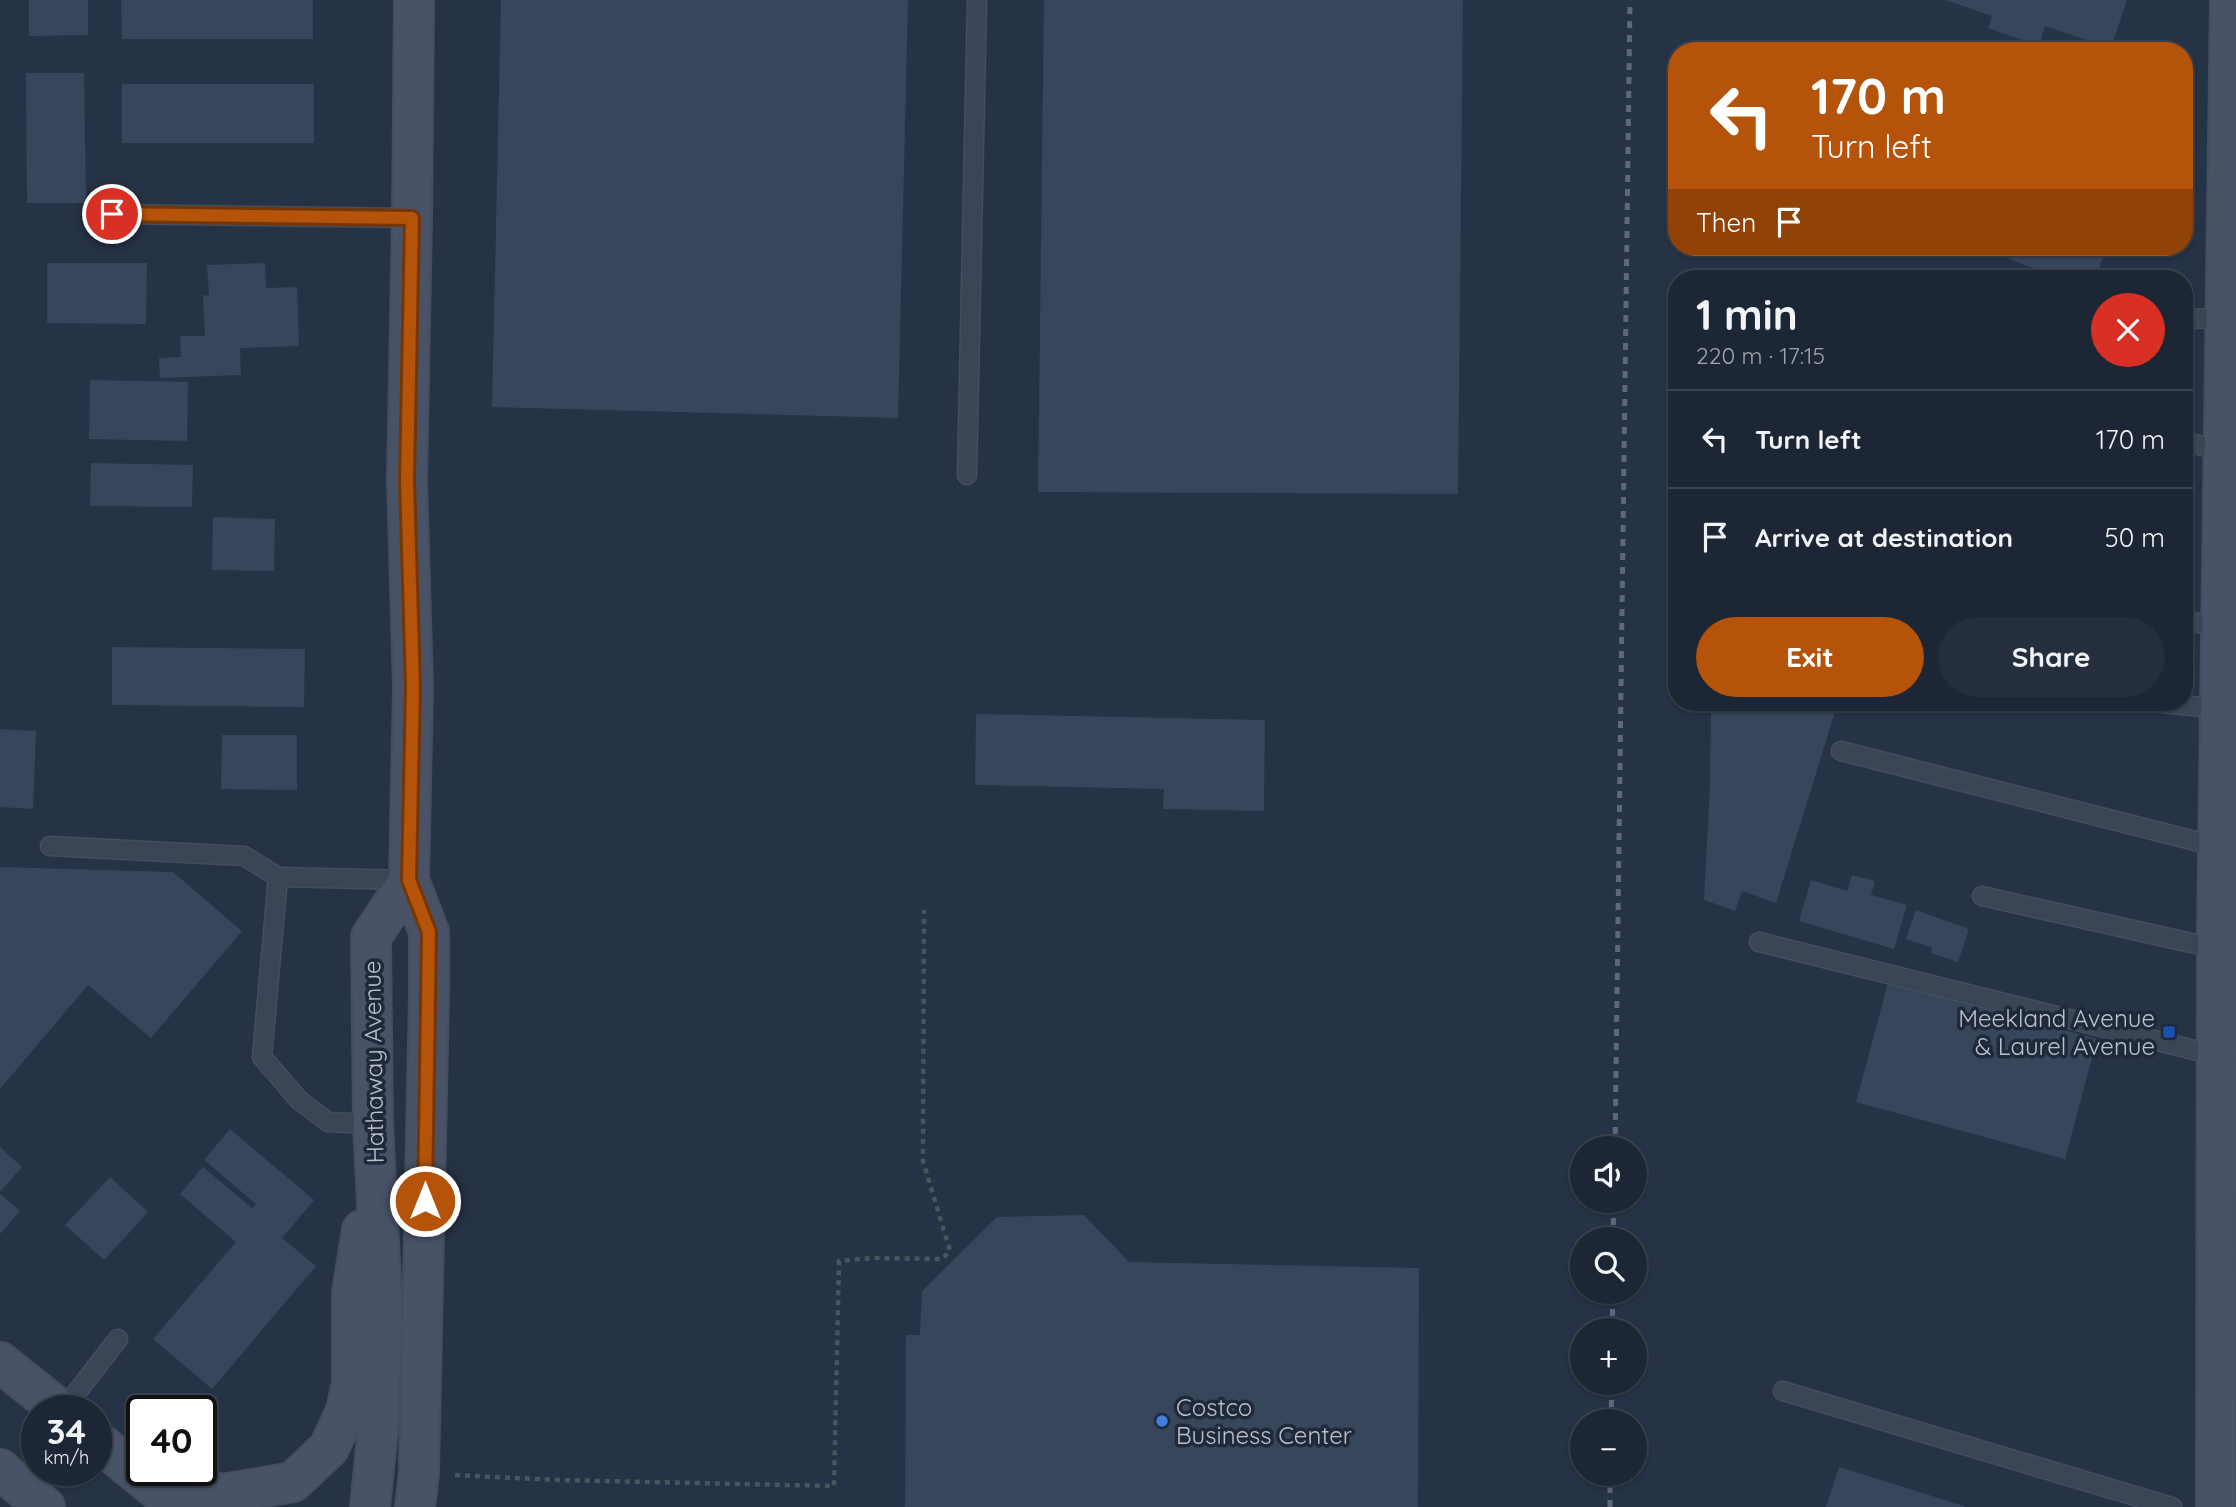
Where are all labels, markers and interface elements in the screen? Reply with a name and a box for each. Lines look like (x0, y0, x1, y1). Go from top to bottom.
text: 170 m (1811, 65, 1946, 126)
icon: left (1696, 70, 1787, 161)
text: Turn left (1811, 126, 1932, 166)
pin (82, 184, 142, 244)
icon: arrive (93, 195, 131, 233)
icon: arrive (1770, 203, 1808, 241)
text: Then (1696, 206, 1756, 239)
text: 1 min (1696, 288, 1798, 341)
button: close (2091, 293, 2165, 367)
text: 220 m · 17:15 (1696, 341, 1825, 370)
icon: left (1696, 420, 1734, 458)
text: Turn left (1755, 423, 1862, 456)
text: 170 m (2096, 423, 2165, 456)
icon: arrive (1696, 518, 1734, 556)
text: Arrive at destination (1755, 521, 2013, 554)
text: 50 m (2105, 521, 2165, 554)
button: Exit (1696, 617, 1924, 697)
button: Share (1938, 617, 2165, 697)
street label: Hathaway Avenue (356, 960, 390, 1164)
place label: Meekland Avenue & Laurel Avenue (1958, 1003, 2155, 1061)
marker: Meekland Avenue & Laurel Avenue (2161, 1024, 2177, 1040)
map controls (1570, 1136, 1647, 1486)
button: sound (1570, 1136, 1647, 1213)
position arrow (388, 1164, 462, 1238)
button: search (1570, 1227, 1647, 1304)
button: + (1570, 1318, 1647, 1395)
place label: Costco Business Center (1176, 1392, 1352, 1450)
speed limit sign: 40 (126, 1395, 217, 1486)
text: 34 (47, 1409, 86, 1453)
button: − (1570, 1409, 1647, 1486)
marker: Costco Business Center (1154, 1413, 1170, 1429)
text: km/h (44, 1446, 89, 1469)

